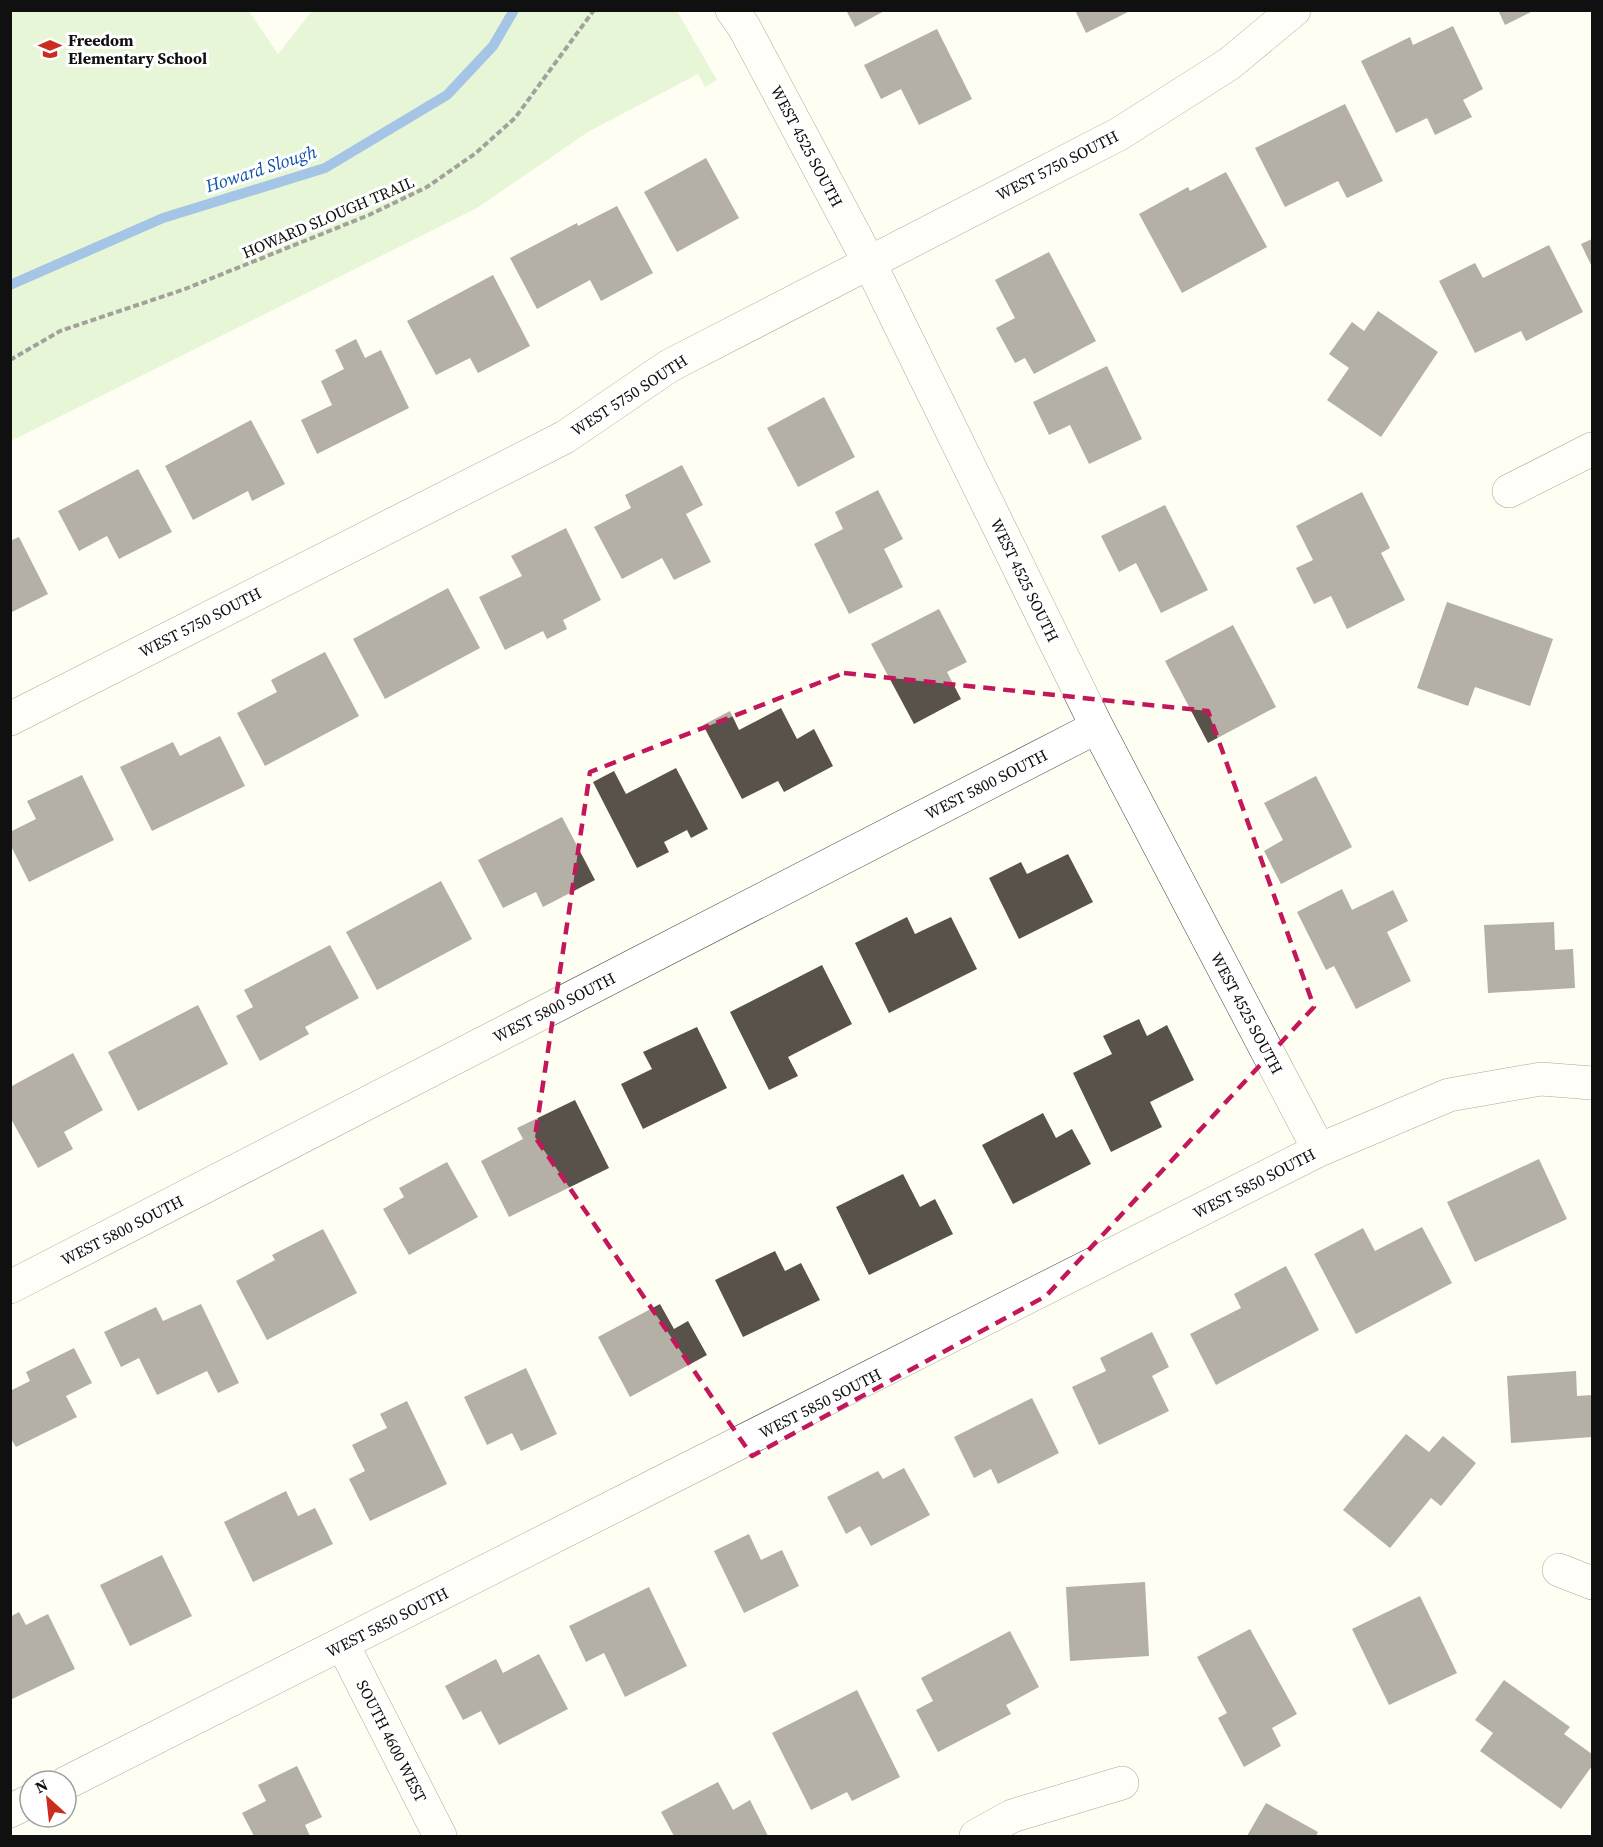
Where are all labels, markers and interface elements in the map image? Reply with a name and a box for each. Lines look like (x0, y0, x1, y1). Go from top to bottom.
place label: Freedom Elementary School (68, 29, 207, 69)
school or university icon: Freedom Elementary School (37, 36, 63, 62)
street label: WEST 4525 SOUTH (766, 81, 848, 211)
street label: WEST 5750 SOUTH (992, 125, 1122, 205)
water label: Howard Slough (201, 139, 320, 199)
street label: HOWARD SLOUGH TRAIL (239, 171, 417, 263)
street label: WEST 5750 SOUTH (566, 349, 692, 441)
street label: WEST 4525 SOUTH (986, 515, 1064, 645)
street label: WEST 5750 SOUTH (135, 582, 265, 662)
street label: WEST 5800 SOUTH (921, 744, 1051, 824)
street label: WEST 4525 SOUTH (1206, 948, 1288, 1078)
street label: WEST 5800 SOUTH (489, 967, 619, 1047)
street label: WEST 5850 SOUTH (1189, 1143, 1319, 1223)
street label: WEST 5800 SOUTH (57, 1190, 187, 1270)
street label: WEST 5850 SOUTH (755, 1363, 885, 1443)
street label: WEST 5850 SOUTH (322, 1582, 452, 1662)
street label: SOUTH 4600 WEST (352, 1676, 433, 1806)
north arrow (18, 1769, 78, 1829)
text: N (31, 1773, 52, 1798)

